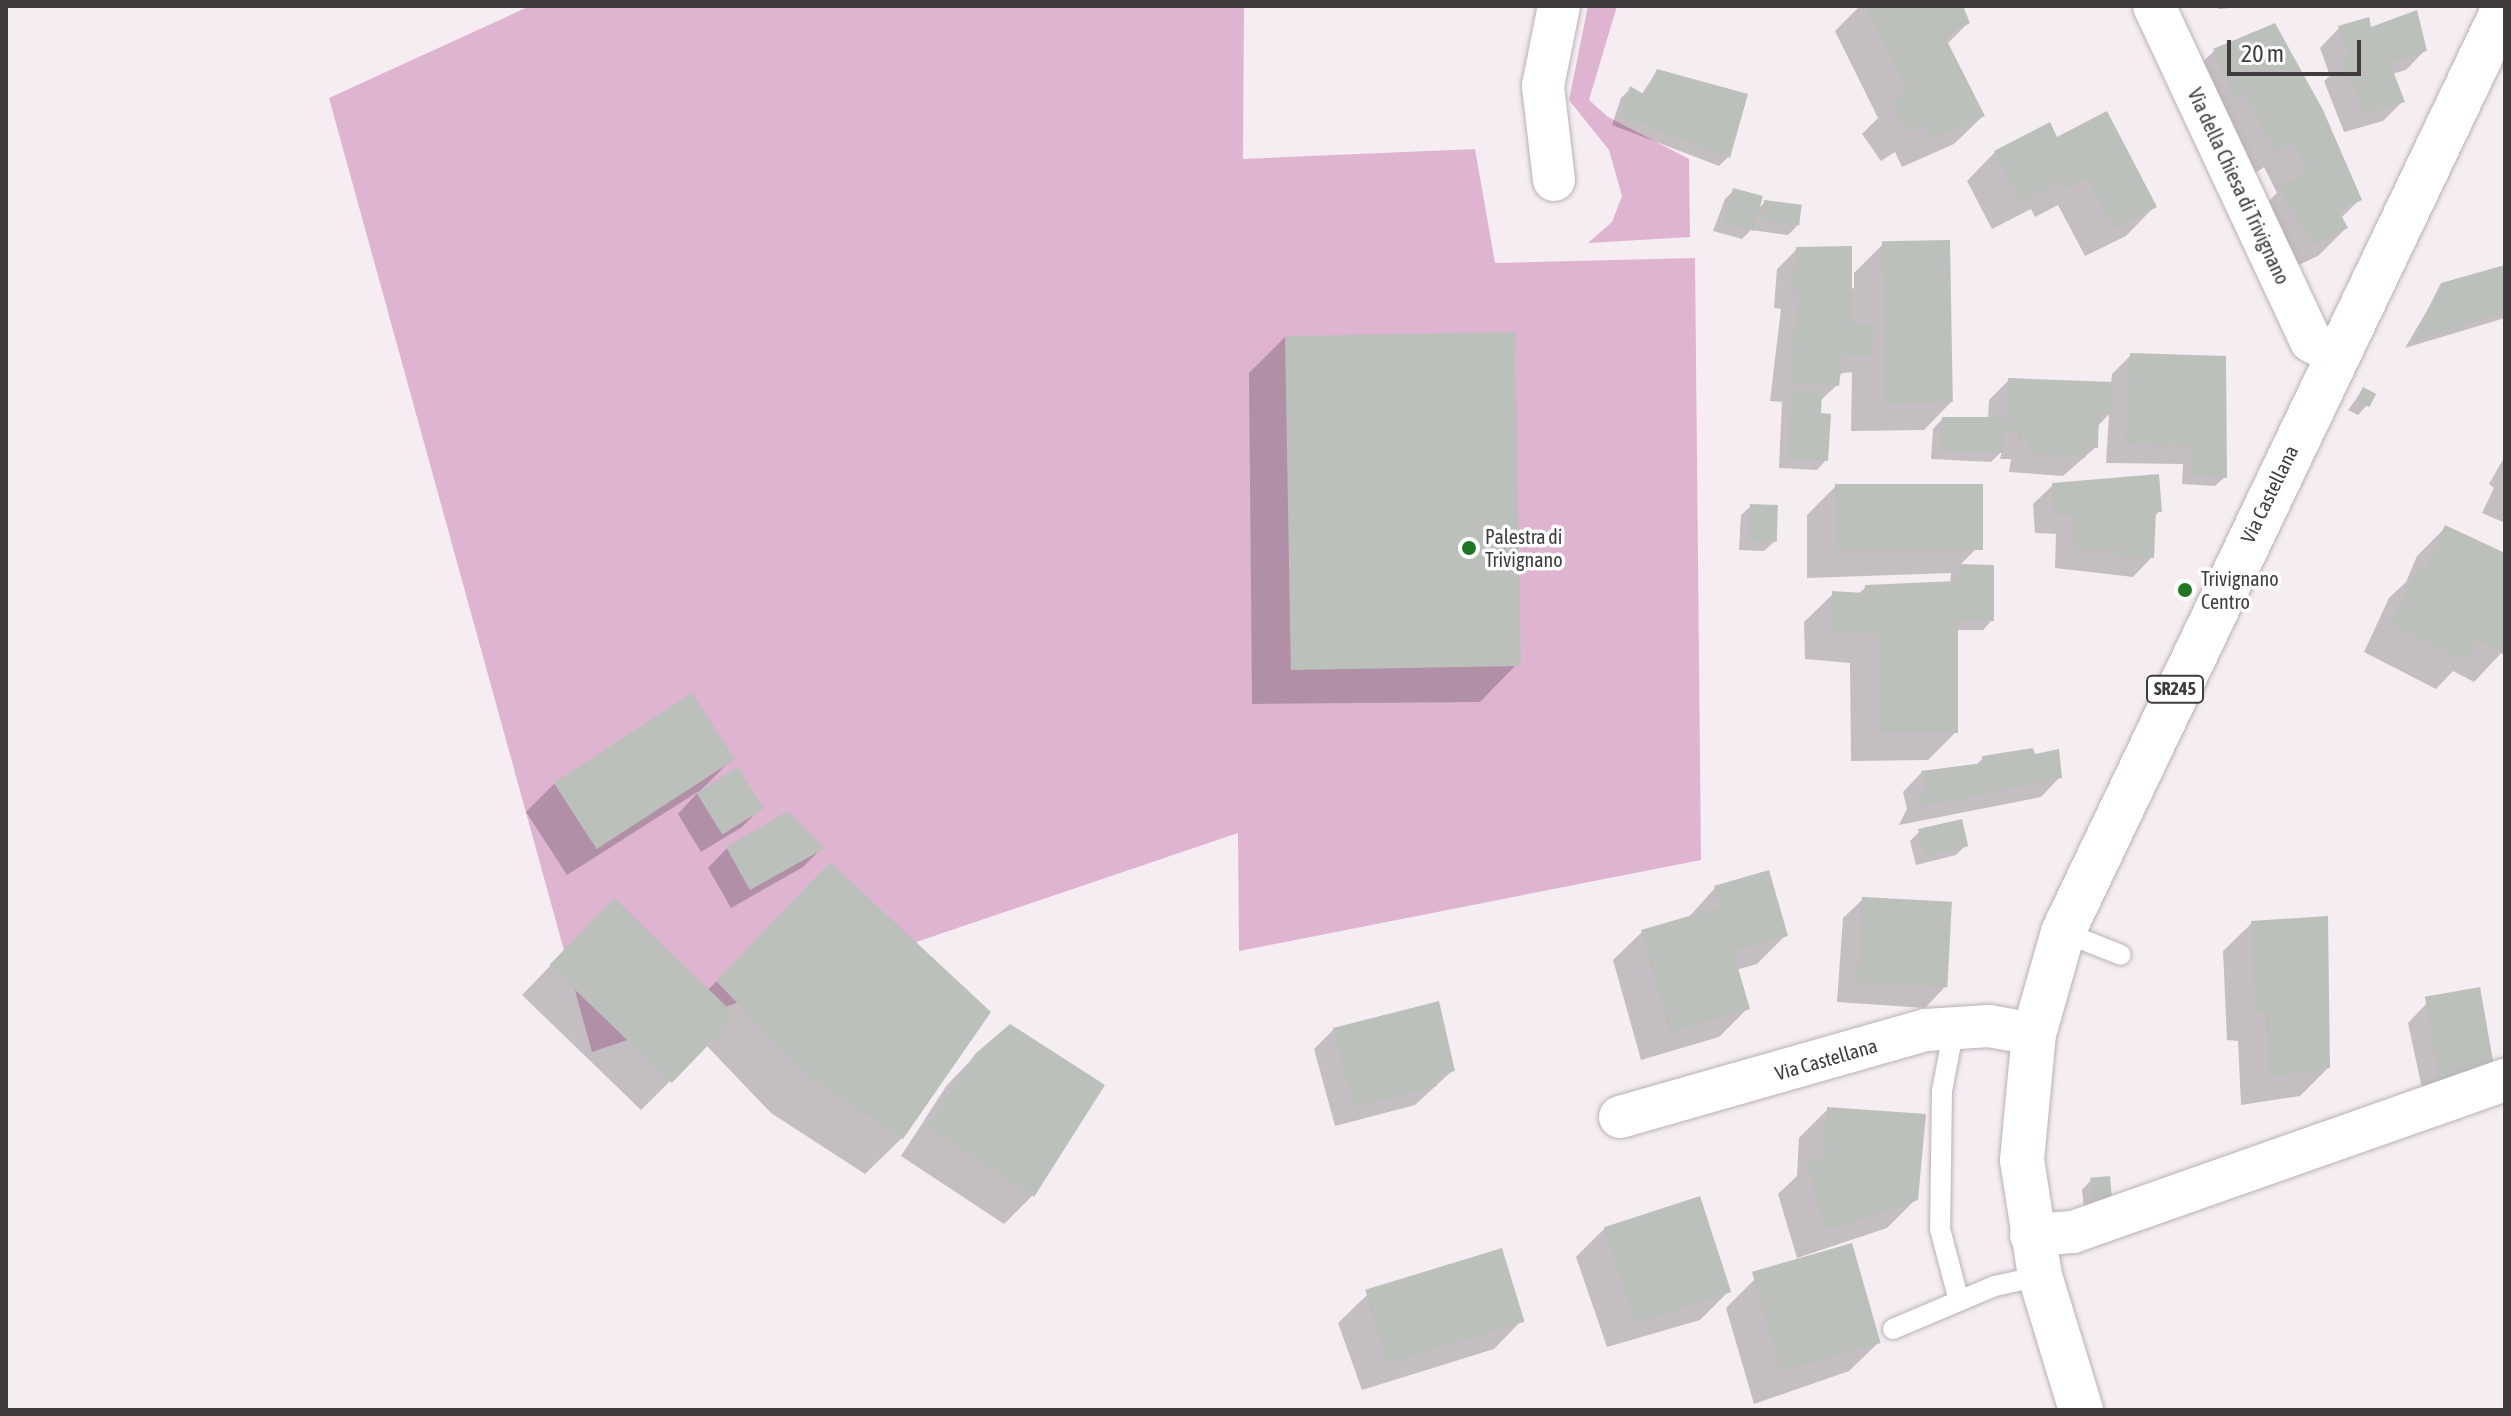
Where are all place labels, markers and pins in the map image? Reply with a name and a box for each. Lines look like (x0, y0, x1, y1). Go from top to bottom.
place label: Palestra di Trivignano (1485, 524, 1563, 571)
marker: Palestra di Trivignano (1460, 539, 1478, 557)
place label: Trivignano Centro (2201, 566, 2279, 613)
marker: Trivignano Centro (2176, 581, 2194, 599)

